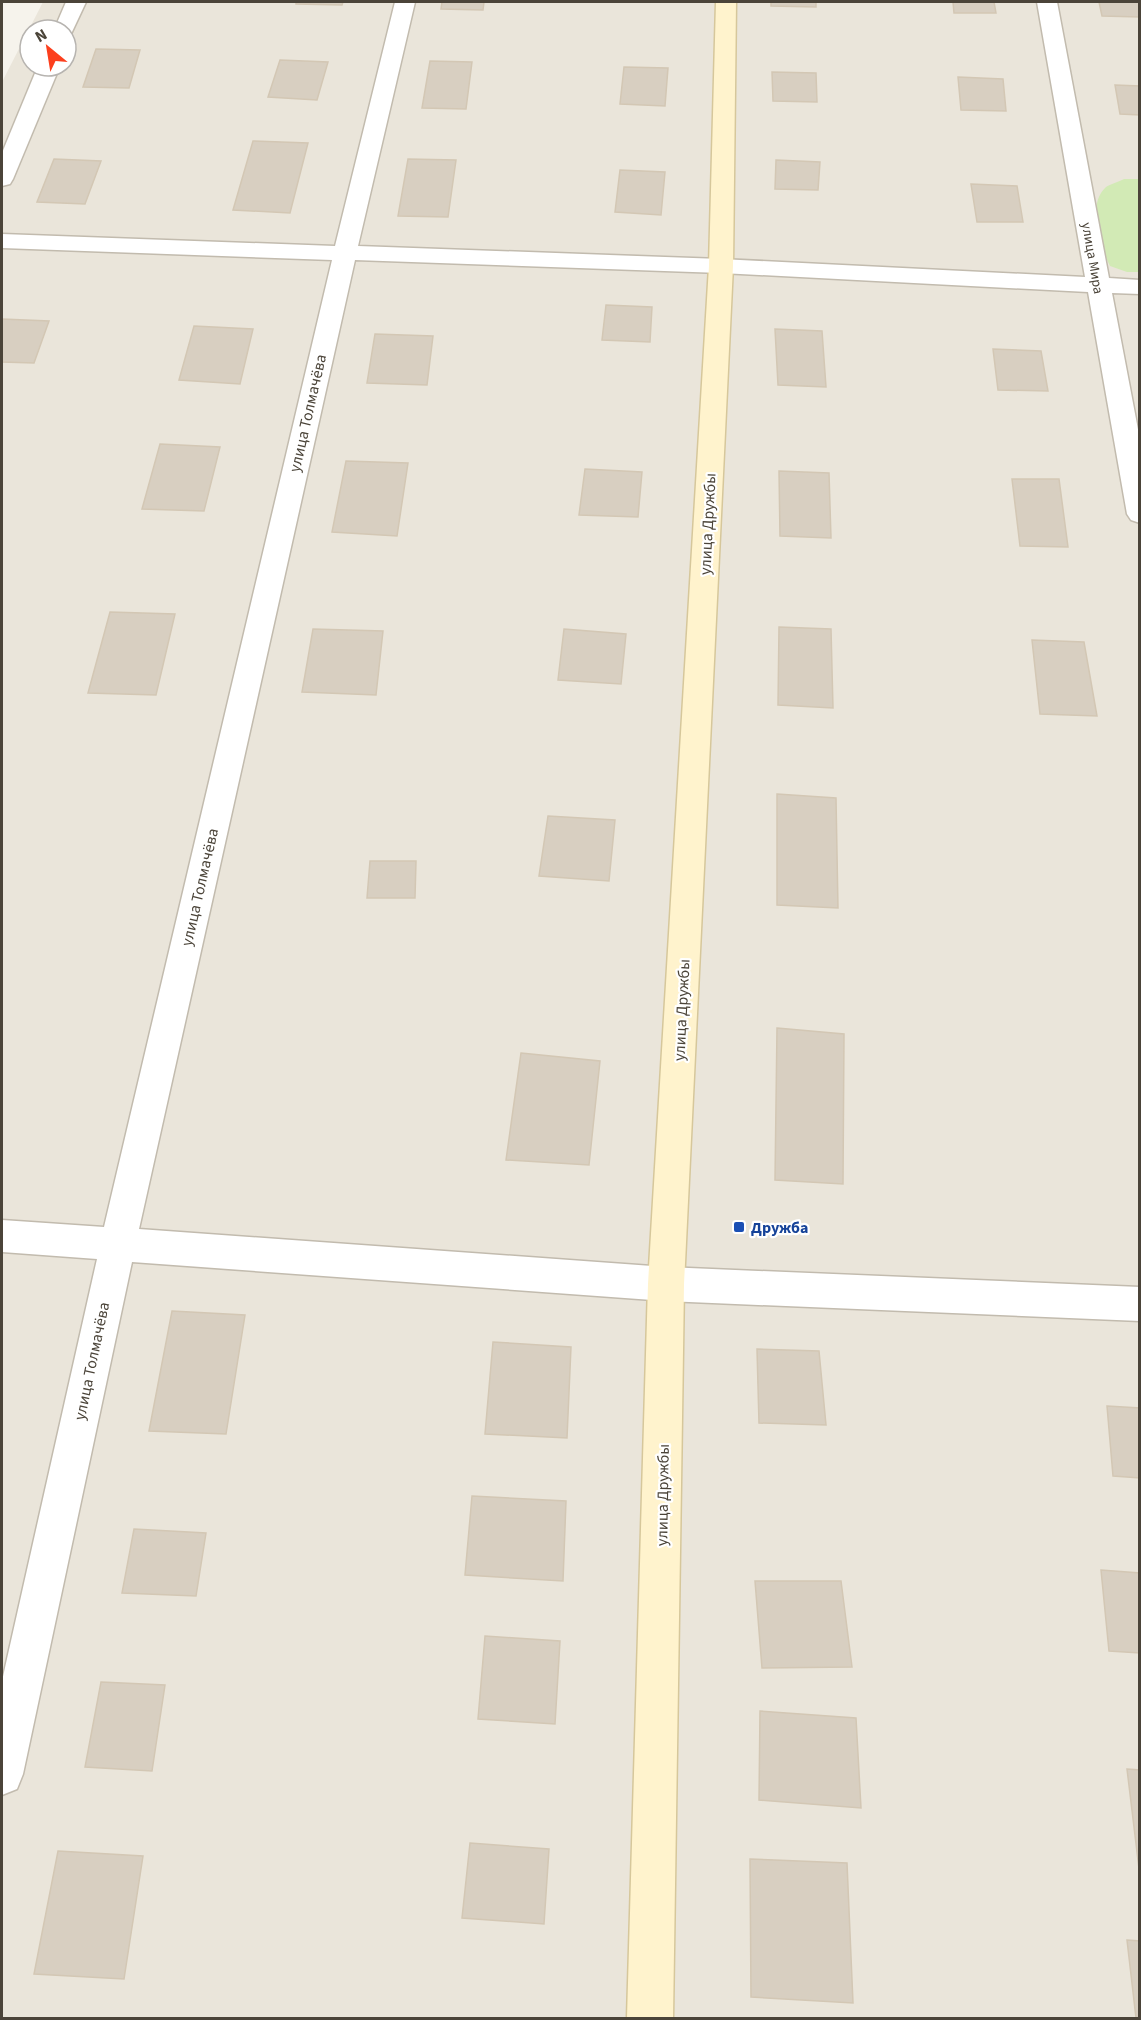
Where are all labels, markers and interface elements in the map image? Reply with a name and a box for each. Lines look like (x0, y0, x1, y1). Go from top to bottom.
north arrow (18, 18, 78, 78)
text: N (31, 24, 51, 48)
street label: улица Мира (1076, 221, 1108, 295)
street label: улица Толмачёва (284, 352, 332, 474)
street label: улица Дружбы (694, 472, 722, 576)
street label: улица Толмачёва (176, 826, 224, 948)
street label: улица Дружбы (668, 958, 696, 1062)
place label: Дружба (751, 1217, 808, 1239)
marker: Дружба (732, 1220, 746, 1234)
street label: улица Толмачёва (69, 1300, 115, 1422)
street label: улица Дружбы (651, 1444, 675, 1546)

